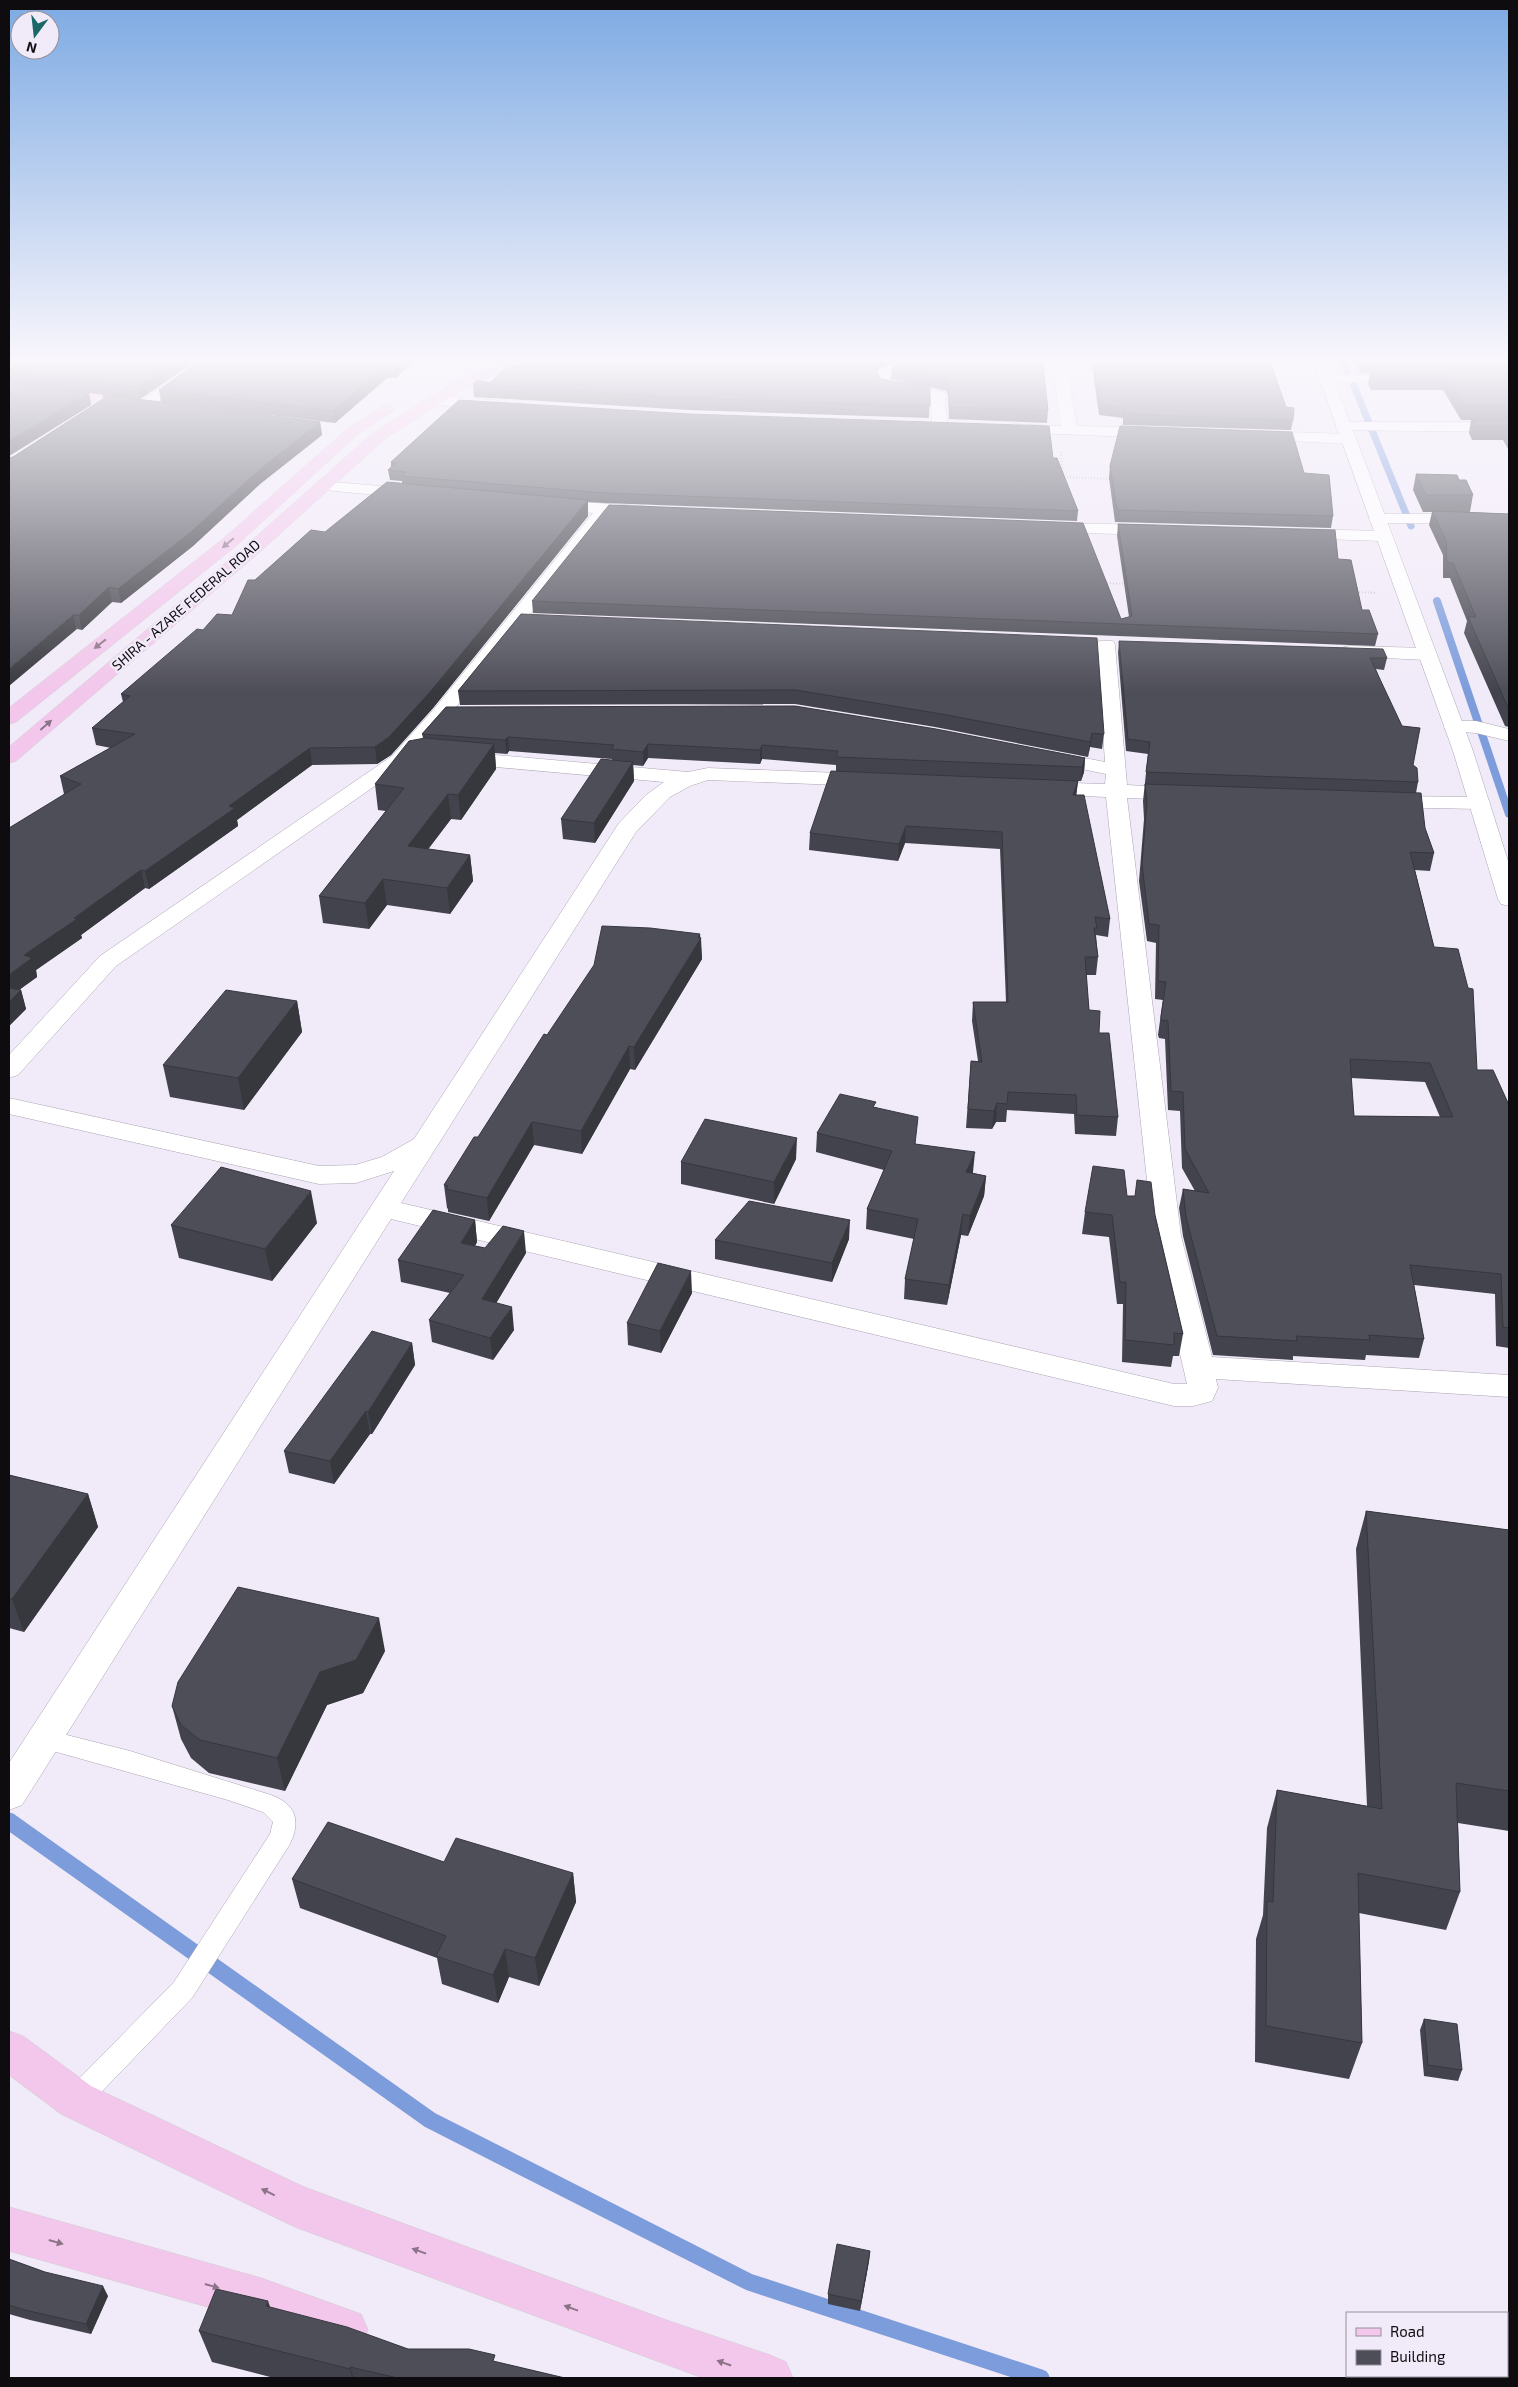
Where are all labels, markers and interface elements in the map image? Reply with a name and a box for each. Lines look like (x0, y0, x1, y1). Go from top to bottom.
north arrow (10, 10, 60, 60)
text: N (24, 39, 39, 58)
street label: SHIRA - AZARE FEDERAL ROAD (108, 536, 263, 674)
one-way arrow (221, 538, 234, 549)
one-way arrow (94, 639, 107, 650)
one-way arrow (39, 720, 52, 731)
one-way arrow (260, 2188, 275, 2196)
one-way arrow (48, 2239, 63, 2247)
one-way arrow (411, 2247, 426, 2255)
one-way arrow (205, 2283, 220, 2291)
one-way arrow (563, 2304, 578, 2312)
legend (1346, 2312, 1508, 2377)
text: Road (1390, 2322, 1425, 2340)
text: Building (1390, 2347, 1446, 2365)
one-way arrow (716, 2359, 731, 2367)

